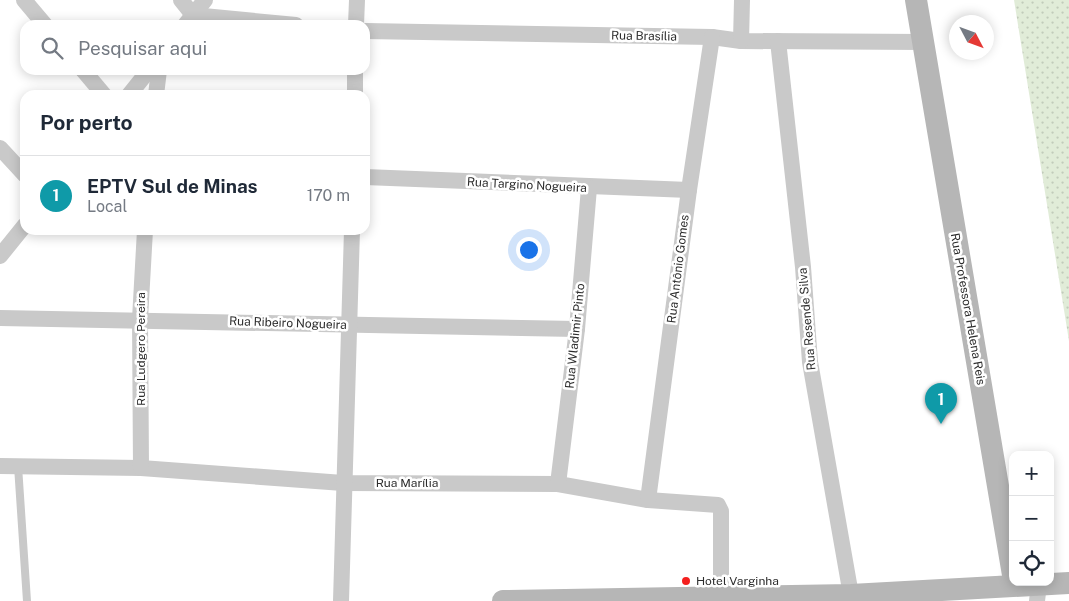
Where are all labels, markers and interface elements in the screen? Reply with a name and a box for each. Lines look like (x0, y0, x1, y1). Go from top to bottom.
north arrow (949, 15, 994, 60)
search box (20, 20, 370, 75)
street label: Rua Brasília (611, 28, 677, 44)
icon: search (38, 34, 66, 62)
text: Pesquisar aqui (78, 37, 207, 59)
text: Por perto (40, 110, 133, 135)
text: EPTV Sul de Minas (87, 175, 258, 197)
street label: Rua Targino Nogueira (467, 175, 587, 195)
text: 1 (53, 186, 59, 205)
text: 170 m (307, 186, 350, 205)
text: Local (87, 197, 127, 216)
street label: Rua Antônio Gomes (664, 214, 692, 324)
street label: Rua Professora Helena Reis (948, 232, 988, 386)
your location (516, 237, 542, 263)
street label: Rua Resende Silva (796, 267, 818, 371)
street label: Rua Wladimir Pinto (563, 282, 588, 389)
street label: Rua Ludgero Pereira (134, 292, 148, 406)
street label: Rua Ribeiro Nogueira (229, 314, 347, 332)
pin: 1 (925, 383, 957, 424)
map controls (1009, 451, 1054, 586)
button: + (1009, 451, 1054, 496)
street label: Rua Marília (376, 476, 438, 490)
button: − (1009, 496, 1054, 541)
button: locate (1009, 541, 1054, 586)
place label: Hotel Varginha (696, 574, 779, 588)
marker: Hotel Varginha (680, 575, 692, 587)

